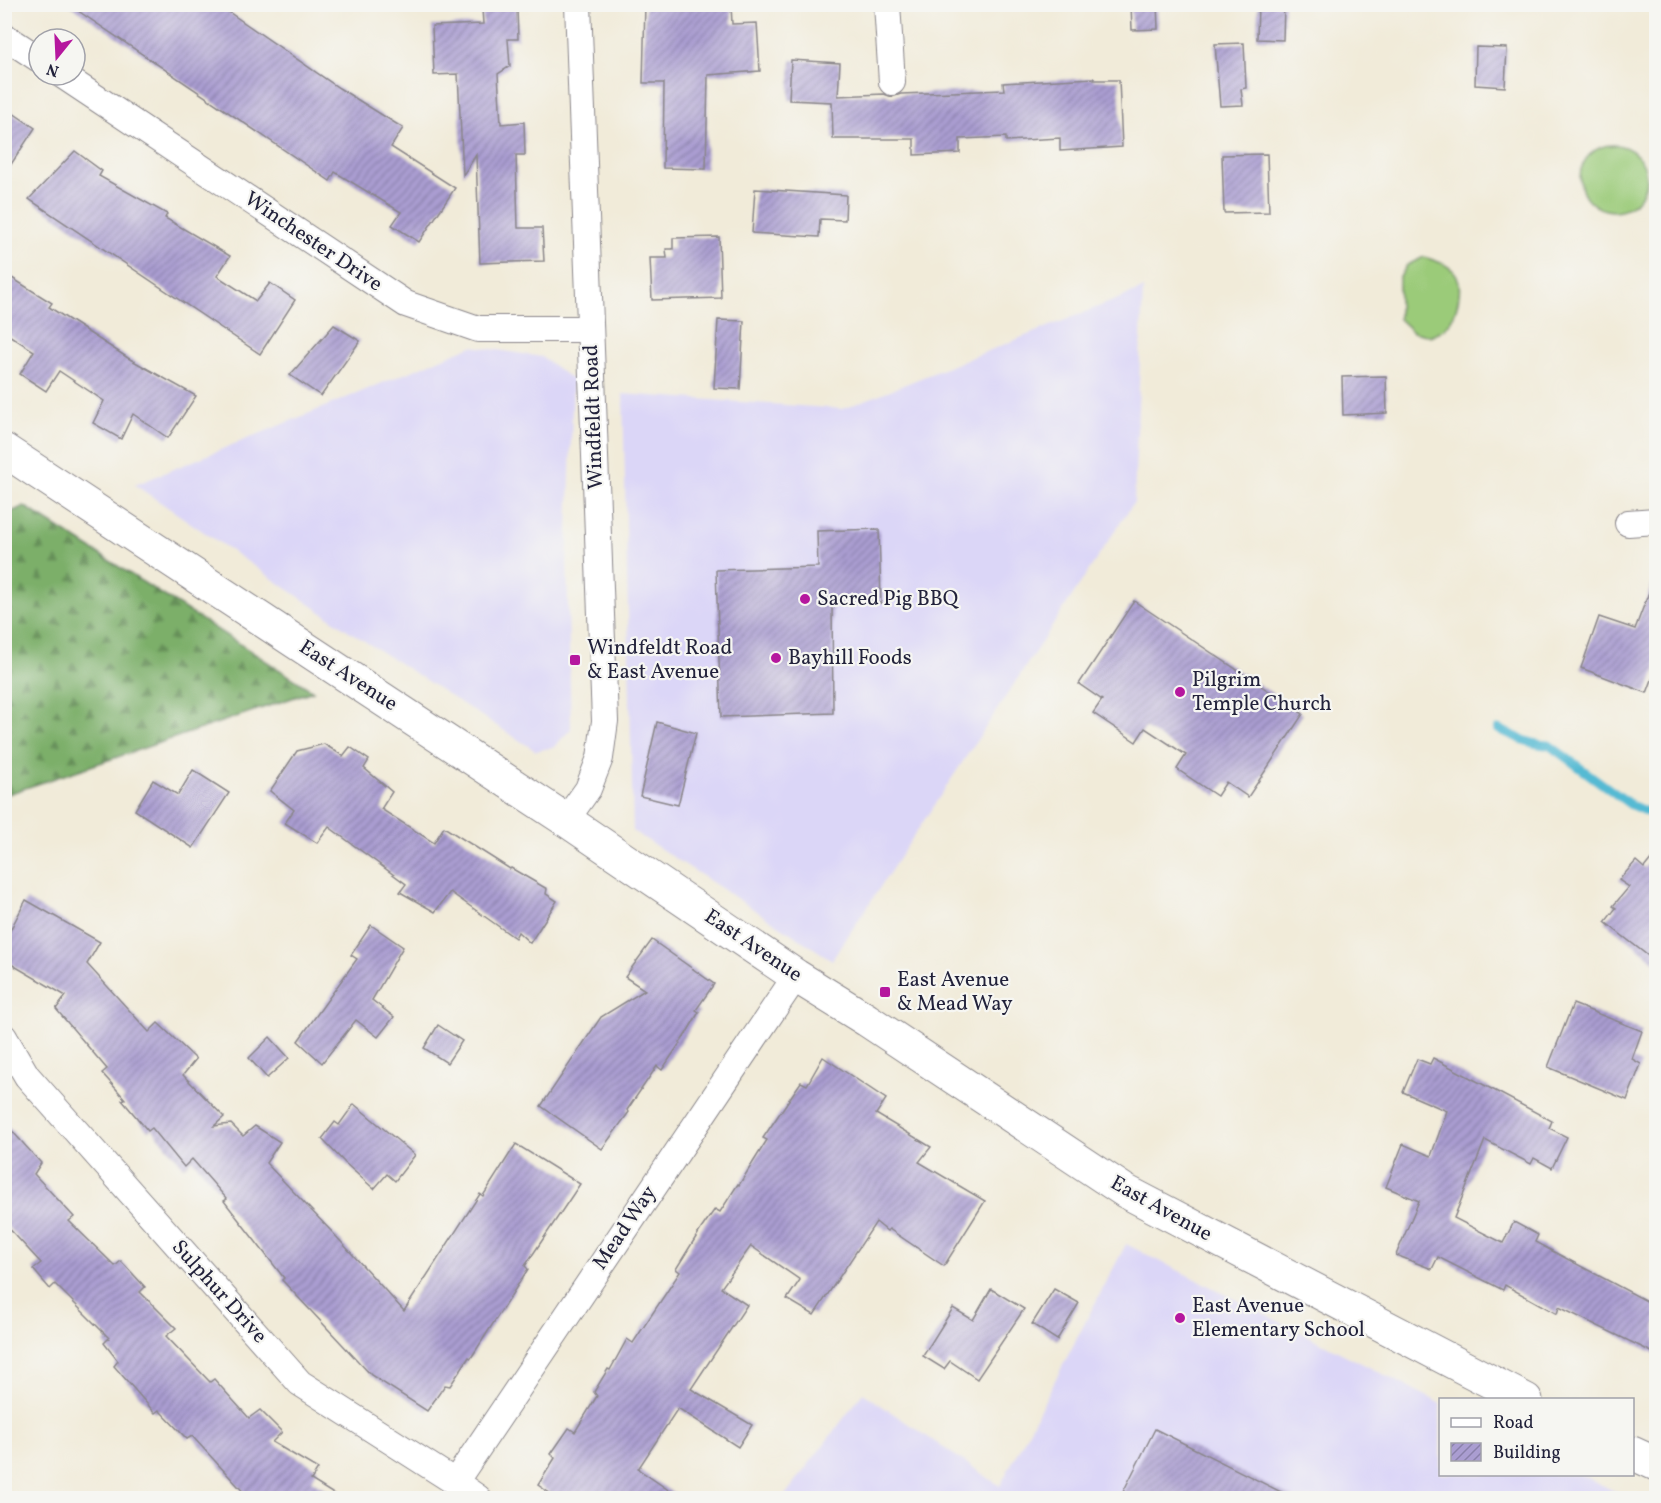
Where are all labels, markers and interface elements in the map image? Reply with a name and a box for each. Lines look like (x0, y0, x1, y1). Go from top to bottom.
north arrow (27, 27, 87, 87)
text: N (44, 57, 62, 82)
street label: Winchester Drive (238, 185, 388, 299)
street label: Windfeldt Road (577, 344, 611, 490)
place label: Sacred Pig BBQ (817, 585, 960, 614)
marker: Sacred Pig BBQ (798, 592, 812, 606)
street label: East Avenue (293, 633, 403, 719)
place label: Windfeldt Road & East Avenue (587, 634, 732, 687)
place label: Bayhill Foods (788, 644, 912, 673)
marker: Bayhill Foods (769, 651, 783, 665)
marker: Windfeldt Road & East Avenue (568, 653, 582, 667)
place label: Pilgrim Temple Church (1192, 666, 1332, 719)
marker: Pilgrim Temple Church (1173, 685, 1187, 699)
street label: East Avenue (698, 903, 808, 989)
place label: East Avenue & Mead Way (897, 966, 1013, 1019)
marker: East Avenue & Mead Way (878, 985, 892, 999)
street label: East Avenue (1105, 1169, 1217, 1249)
street label: Mead Way (586, 1180, 664, 1276)
street label: Sulphur Drive (165, 1234, 273, 1350)
place label: East Avenue Elementary School (1192, 1292, 1365, 1345)
marker: East Avenue Elementary School (1173, 1311, 1187, 1325)
legend (1439, 1398, 1634, 1476)
text: Road (1493, 1411, 1534, 1436)
text: Building (1493, 1441, 1561, 1466)

